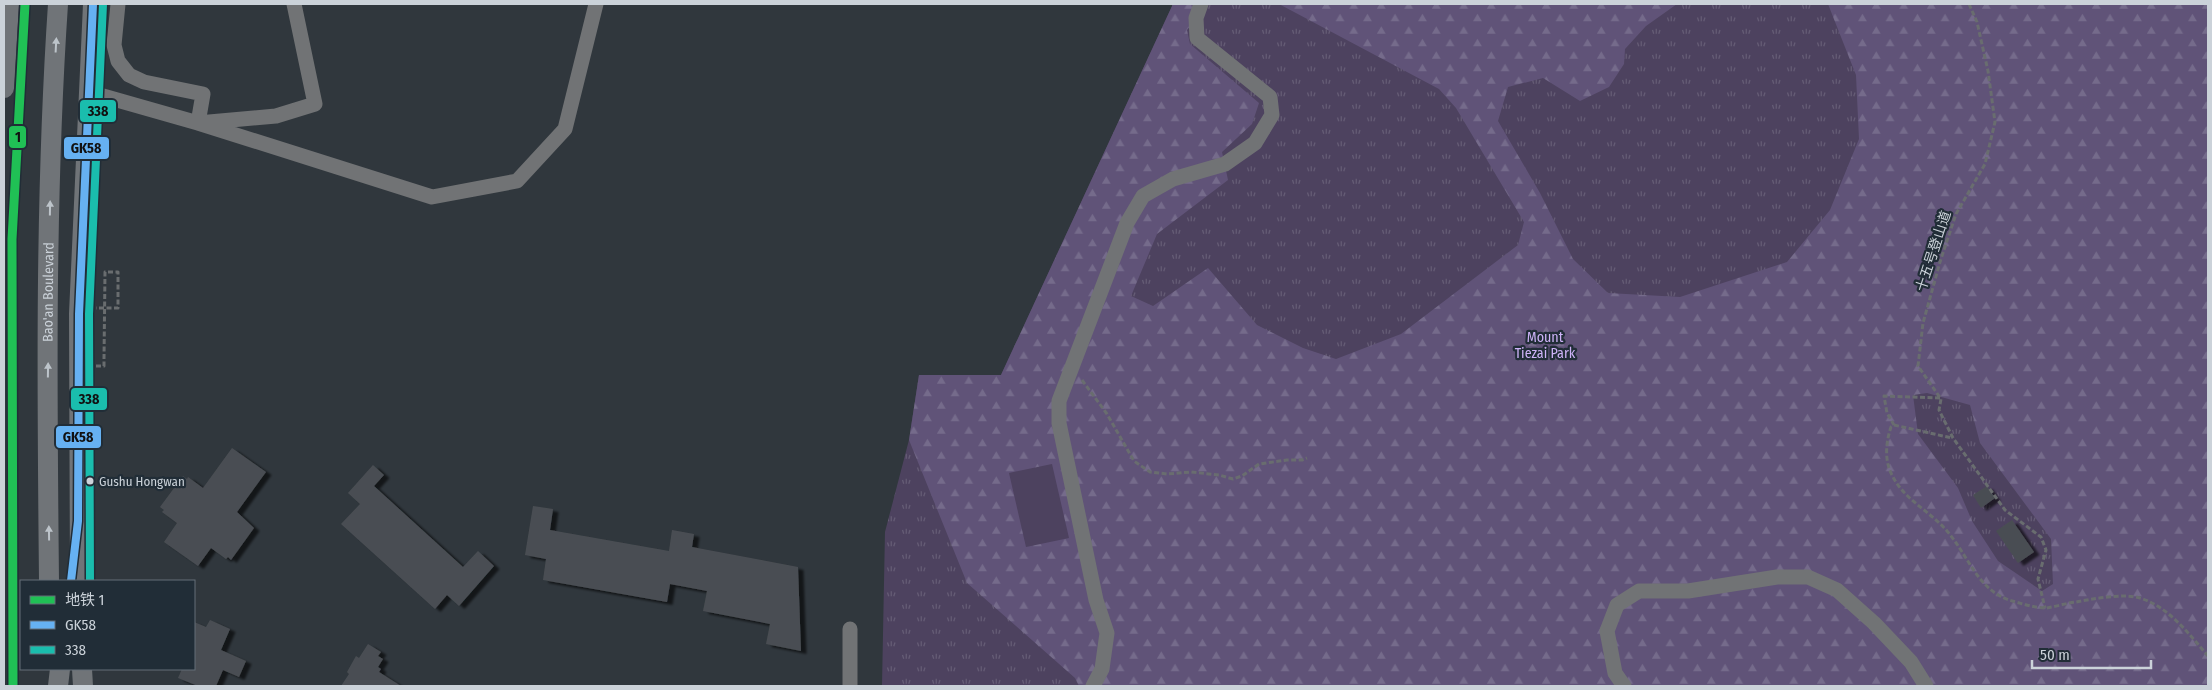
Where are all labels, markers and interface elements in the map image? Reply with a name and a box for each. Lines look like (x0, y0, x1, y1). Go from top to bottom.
one-way arrow (52, 37, 60, 53)
line badge: 338 (79, 99, 117, 123)
text: 338 (87, 103, 109, 120)
line badge: 1 (8, 125, 27, 149)
text: 1 (15, 129, 21, 146)
line badge: GK58 (63, 136, 110, 160)
text: GK58 (71, 140, 102, 157)
one-way arrow (47, 199, 55, 215)
street label: 十五号登山道 (1912, 209, 1955, 294)
street label: Bao'an Boulevard (40, 242, 58, 342)
park label: Mount Tiezai Park (1515, 329, 1576, 362)
one-way arrow (44, 362, 52, 378)
line badge: 338 (70, 387, 108, 411)
text: 338 (78, 391, 100, 408)
line badge: GK58 (55, 425, 102, 449)
text: GK58 (63, 429, 94, 446)
place label: Gushu Hongwan (99, 474, 185, 489)
marker: Gushu Hongwan (85, 476, 95, 486)
one-way arrow (45, 524, 53, 540)
legend (20, 580, 195, 670)
text: 地铁 1 (65, 591, 104, 609)
text: GK58 (65, 616, 96, 634)
scale bar (2032, 638, 2151, 670)
text: 338 (65, 641, 86, 659)
text: 50 m (2040, 646, 2070, 664)

